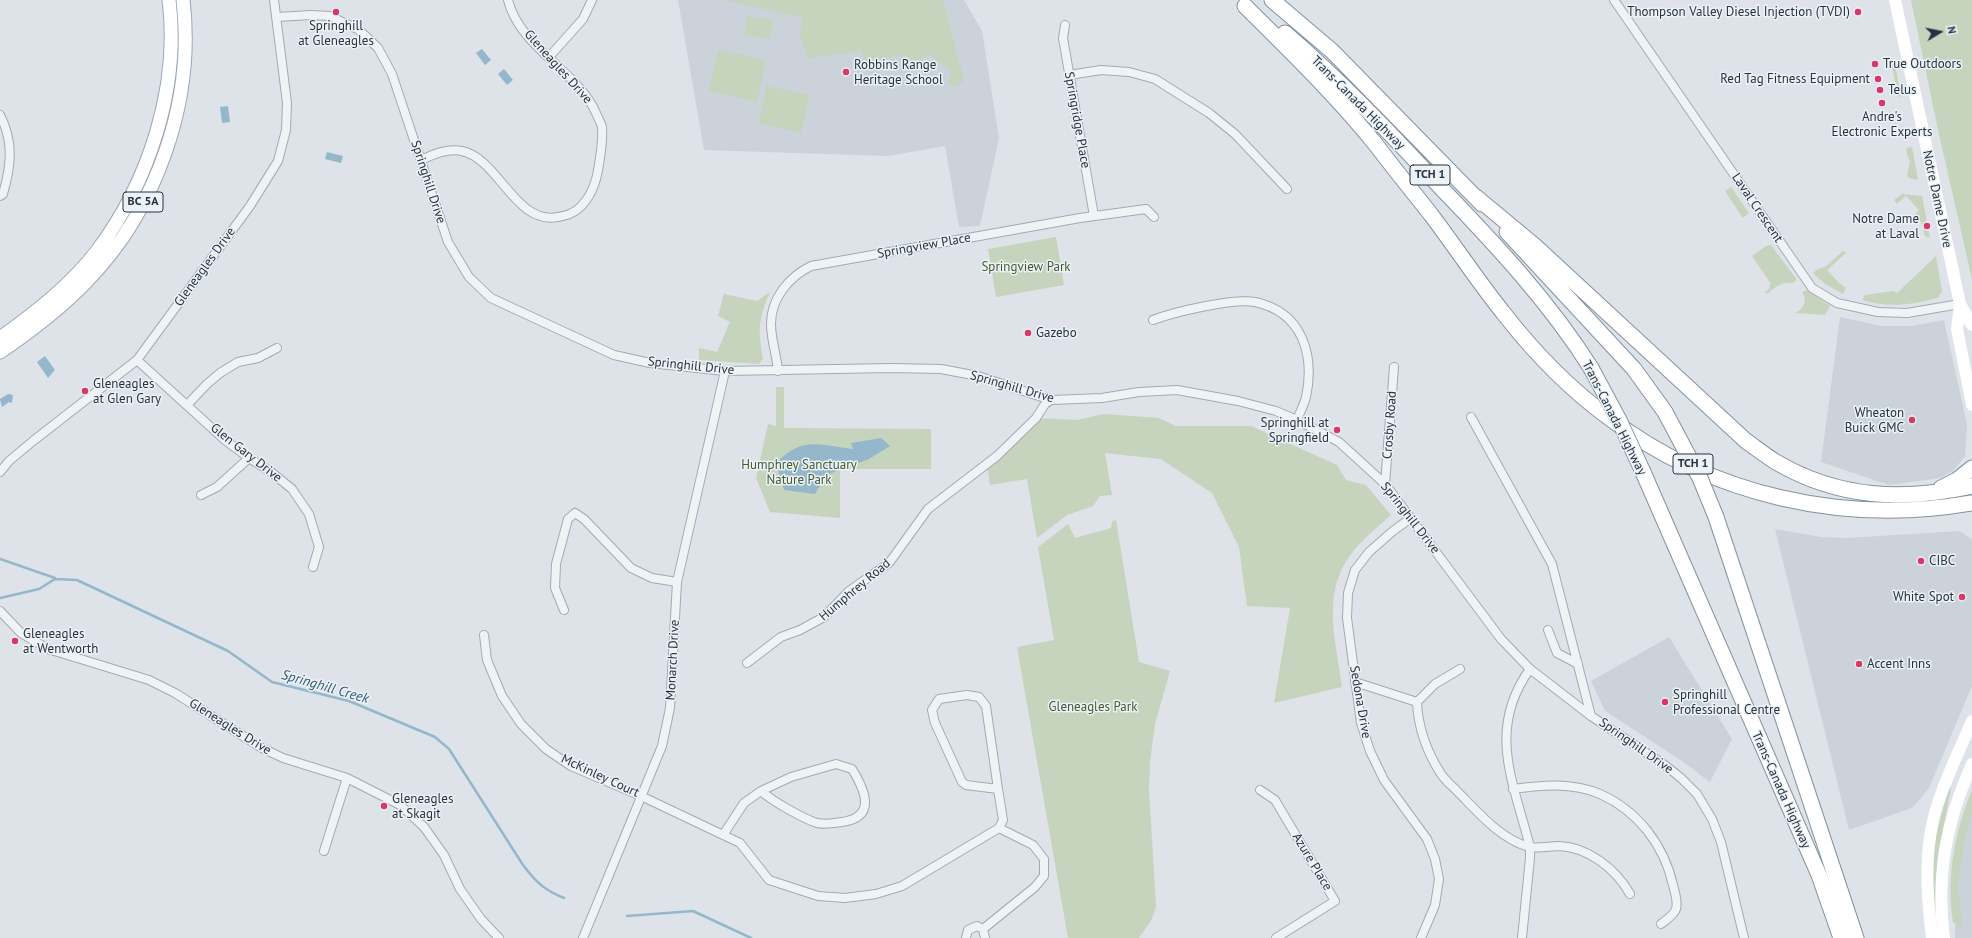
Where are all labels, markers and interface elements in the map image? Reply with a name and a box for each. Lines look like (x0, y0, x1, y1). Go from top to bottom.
place label: Thompson Valley Diesel Injection (TVDI) (1627, 4, 1850, 20)
marker: Springhill at Gleneagles (331, 7, 341, 17)
marker: Thompson Valley Diesel Injection (TVDI) (1853, 7, 1863, 17)
north arrow (1920, 12, 1960, 52)
place label: Springhill at Gleneagles (298, 18, 374, 49)
text: N (1944, 25, 1959, 35)
street label: Gleneagles Drive (521, 27, 595, 107)
street label: Trans-Canada Highway (1308, 53, 1408, 153)
place label: True Outdoors (1883, 56, 1961, 72)
place label: Robbins Range Heritage School (854, 57, 943, 88)
marker: True Outdoors (1870, 59, 1880, 69)
marker: Robbins Range Heritage School (841, 67, 851, 77)
street label: Springridge Place (1061, 71, 1093, 169)
place label: Red Tag Fitness Equipment (1720, 71, 1870, 87)
marker: Red Tag Fitness Equipment (1873, 74, 1883, 84)
place label: Telus (1888, 82, 1916, 98)
marker: Telus (1875, 85, 1885, 95)
marker: Andre's Electronic Experts (1877, 98, 1887, 108)
place label: Andre's Electronic Experts (1832, 109, 1932, 140)
street label: Springhill Drive (407, 138, 449, 226)
street label: Notre Dame Drive (1919, 149, 1955, 249)
road number: TCH 1 (1410, 165, 1450, 185)
street label: Laval Crescent (1728, 170, 1786, 246)
road number: BC 5A (123, 192, 163, 212)
place label: Notre Dame at Laval (1852, 211, 1919, 242)
marker: Notre Dame at Laval (1922, 221, 1932, 231)
street label: Gleneagles Drive (171, 224, 239, 310)
street label: Springview Place (876, 230, 972, 262)
park label: Springview Park (981, 259, 1071, 275)
place label: Gazebo (1036, 325, 1077, 341)
marker: Gazebo (1023, 328, 1033, 338)
street label: Springhill Drive (647, 354, 735, 378)
street label: Trans-Canada Highway (1578, 358, 1650, 478)
street label: Springhill Drive (968, 368, 1056, 406)
place label: Gleneagles at Glen Gary (93, 376, 161, 407)
marker: Gleneagles at Glen Gary (80, 386, 90, 396)
street label: Crosby Road (1380, 391, 1400, 459)
place label: Wheaton Buick GMC (1845, 405, 1904, 436)
place label: Springhill at Springfield (1261, 415, 1329, 446)
marker: Wheaton Buick GMC (1907, 415, 1917, 425)
street label: Glen Gary Drive (207, 420, 285, 486)
marker: Springhill at Springfield (1332, 425, 1342, 435)
road number: TCH 1 (1673, 454, 1713, 474)
park label: Humphrey Sanctuary Nature Park (741, 457, 857, 488)
street label: Springhill Drive (1377, 479, 1443, 557)
place label: CIBC (1929, 553, 1955, 569)
street label: Humphrey Road (816, 556, 894, 624)
marker: CIBC (1916, 556, 1926, 566)
place label: White Spot (1893, 589, 1954, 605)
marker: White Spot (1957, 592, 1967, 602)
street label: Monarch Drive (663, 619, 683, 701)
place label: Gleneagles at Wentworth (23, 626, 98, 657)
marker: Gleneagles at Wentworth (10, 636, 20, 646)
place label: Accent Inns (1867, 656, 1931, 672)
marker: Accent Inns (1854, 659, 1864, 669)
street label: Sedona Drive (1346, 664, 1374, 740)
water label: Springhill Creek (279, 667, 371, 707)
place label: Springhill Professional Centre (1673, 687, 1780, 718)
street label: Gleneagles Drive (186, 695, 274, 759)
marker: Springhill Professional Centre (1660, 697, 1670, 707)
park label: Gleneagles Park (1049, 699, 1137, 715)
street label: Springhill Drive (1596, 715, 1676, 777)
street label: Trans-Canada Highway (1748, 729, 1814, 851)
street label: McKinley Court (558, 751, 642, 801)
place label: Gleneagles at Skagit (392, 791, 453, 822)
marker: Gleneagles at Skagit (379, 801, 389, 811)
street label: Azure Place (1289, 830, 1335, 894)

